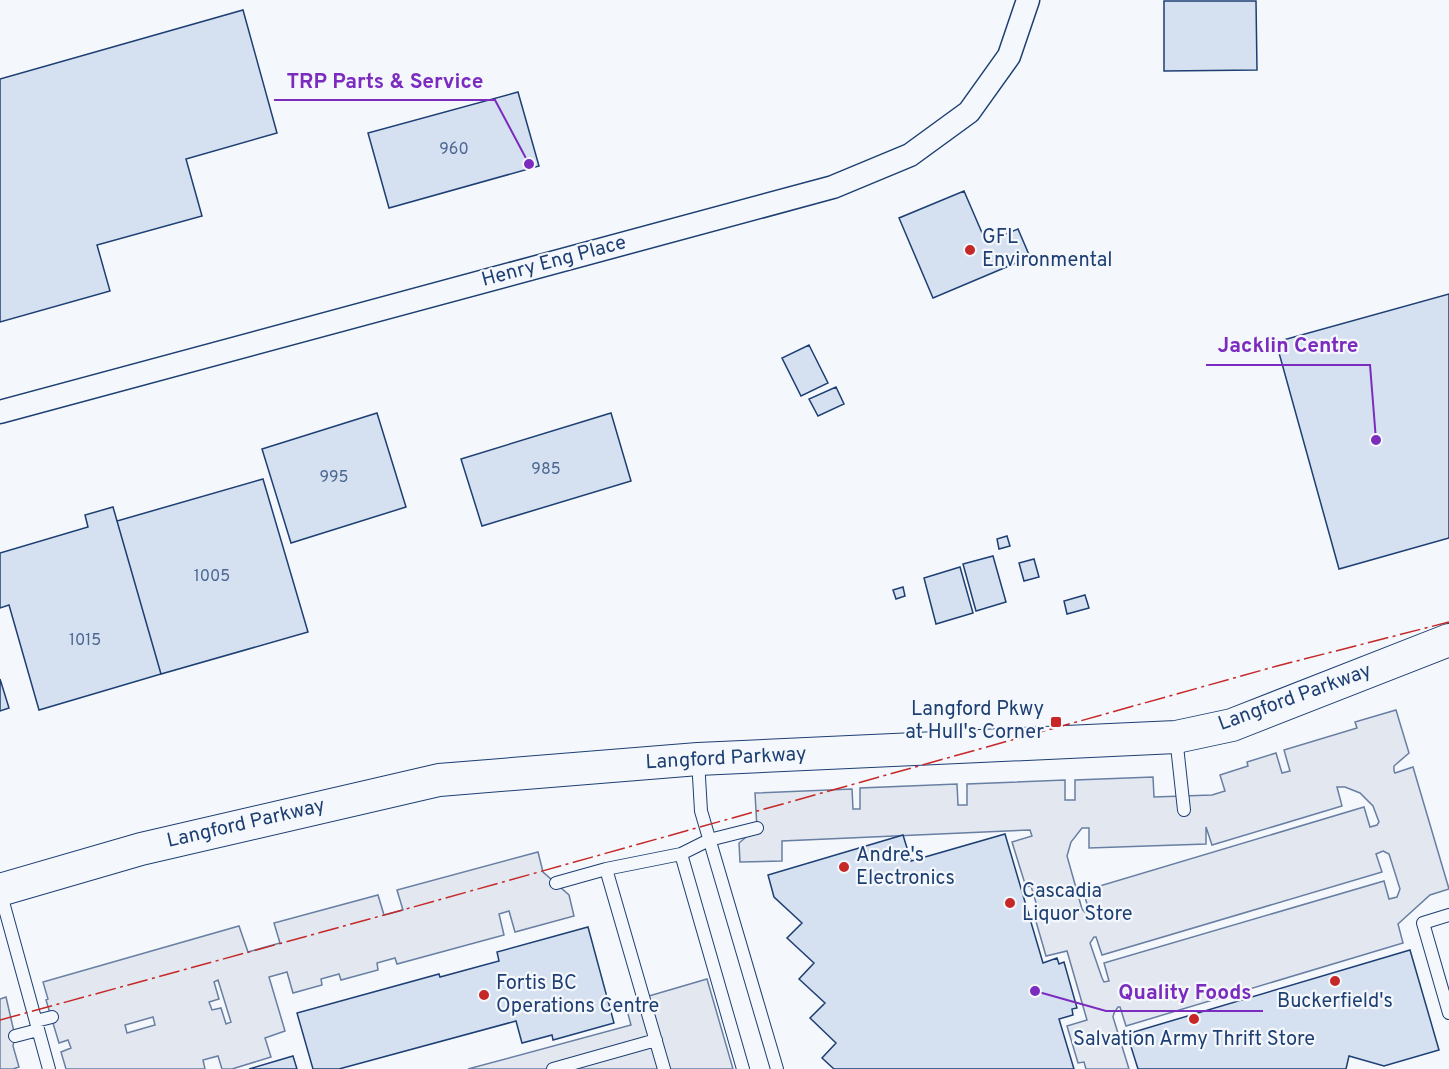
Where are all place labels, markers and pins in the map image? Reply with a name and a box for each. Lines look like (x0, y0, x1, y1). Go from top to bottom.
callout: TRP Parts & Service (274, 61, 495, 100)
place label: GFL Environmental (982, 225, 1113, 274)
marker: GFL Environmental (963, 243, 977, 257)
callout: Jacklin Centre (1206, 326, 1370, 365)
place label: Langford Pkwy at Hull's Corner (905, 697, 1044, 746)
marker: Langford Pkwy at Hull's Corner (1049, 715, 1063, 729)
place label: Andre's Electronics (856, 843, 955, 892)
marker: Andre's Electronics (837, 860, 851, 874)
place label: Cascadia Liquor Store (1022, 879, 1132, 928)
marker: Cascadia Liquor Store (1003, 896, 1017, 910)
place label: Fortis BC Operations Centre (496, 971, 659, 1020)
callout: Quality Foods (1106, 972, 1263, 1011)
marker: Buckerfield's (1328, 974, 1342, 988)
marker: Fortis BC Operations Centre (477, 988, 491, 1002)
place label: Buckerfield's (1277, 989, 1393, 1015)
marker: Salvation Army Thrift Store (1187, 1012, 1201, 1026)
place label: Salvation Army Thrift Store (1073, 1027, 1315, 1053)

